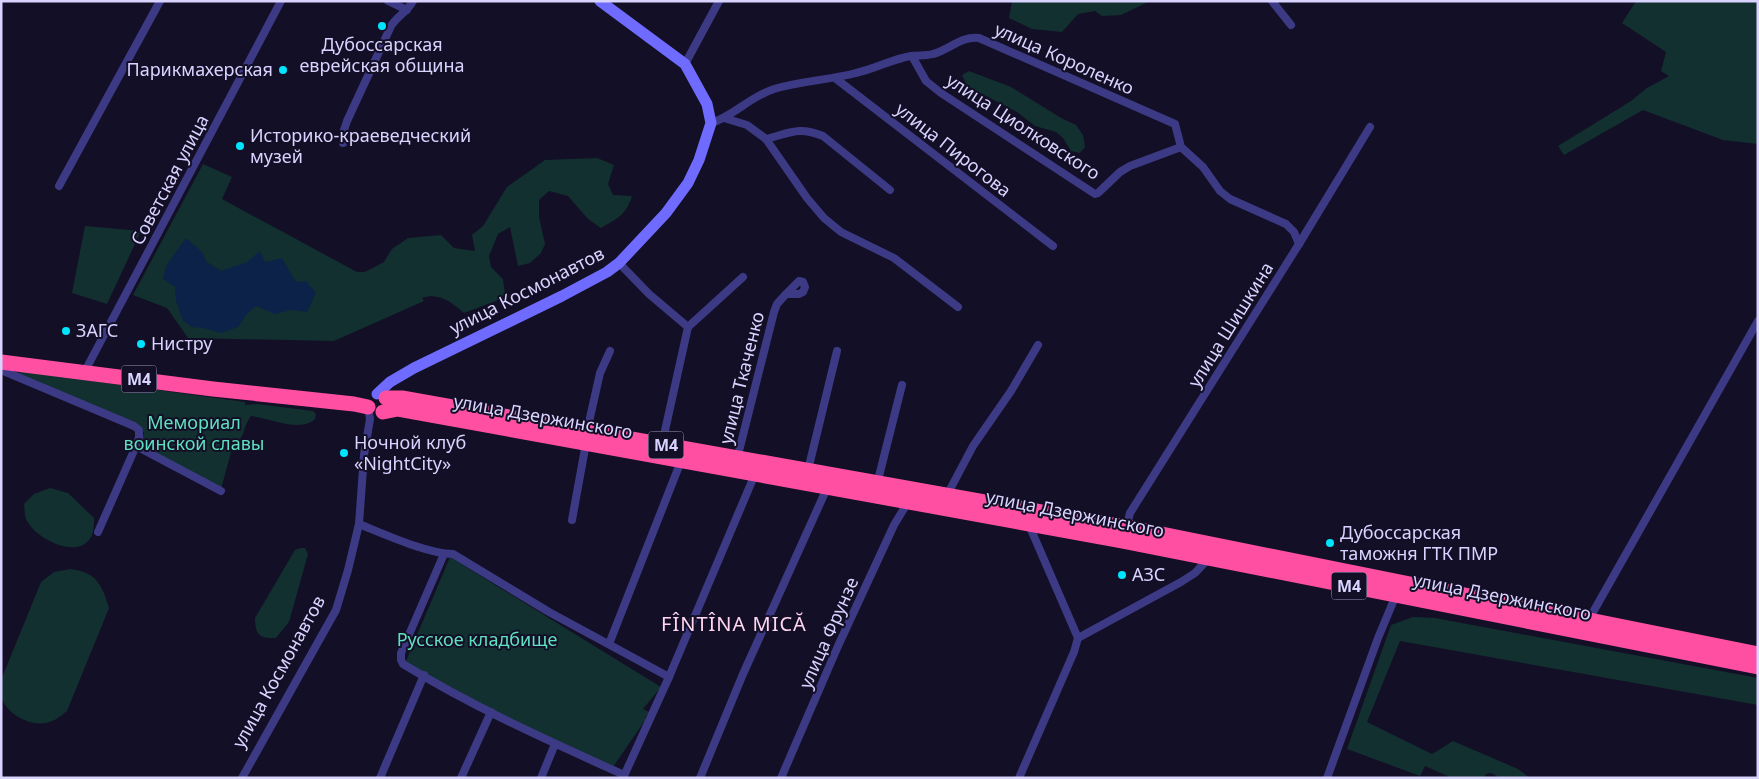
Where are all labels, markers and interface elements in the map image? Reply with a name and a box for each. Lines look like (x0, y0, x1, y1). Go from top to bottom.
street label: улица Короленко (991, 17, 1138, 100)
marker: Дубоссарская еврейская община (376, 20, 388, 32)
place label: Дубоссарская еврейская община (299, 32, 465, 77)
place label: Парикмахерская (126, 57, 273, 81)
marker: Парикмахерская (277, 64, 289, 76)
street label: улица Циолковского (942, 67, 1105, 185)
street label: улица Пирогова (891, 97, 1016, 202)
street label: Советская улица (125, 110, 214, 249)
place label: Историко-краеведческий музей (250, 123, 471, 168)
marker: Историко-краеведческий музей (234, 140, 246, 152)
street label: улица Космонавтов (445, 241, 608, 340)
street label: улица Шишкина (1182, 257, 1278, 392)
street label: улица Ткаченко (713, 309, 769, 447)
place label: ЗАГС (76, 318, 118, 342)
marker: ЗАГС (60, 325, 72, 337)
place label: Нистру (151, 331, 213, 355)
marker: Нистру (135, 338, 147, 350)
road number: M4 (122, 366, 156, 392)
street label: улица Дзержинского (452, 388, 634, 444)
park label: Мемориал воинской славы (124, 410, 264, 455)
place label: Ночной клуб «NightCity» (354, 430, 466, 475)
road number: M4 (648, 432, 684, 458)
marker: Ночной клуб «NightCity» (338, 447, 350, 459)
street label: улица Дзержинского (984, 484, 1166, 542)
place label: Дубоссарская таможня ГТК ПМР (1340, 520, 1498, 565)
marker: Дубоссарская таможня ГТК ПМР (1324, 537, 1336, 549)
place label: АЗС (1132, 562, 1165, 586)
street label: улица Дзержинского (1411, 567, 1593, 625)
marker: АЗС (1116, 569, 1128, 581)
road number: M4 (1332, 572, 1366, 600)
street label: улица Фрунзе (793, 573, 863, 692)
street label: улица Космонавтов (226, 591, 330, 752)
district label: FÎNTÎNA MICĂ (661, 610, 807, 637)
park label: Русское кладбище (397, 627, 557, 651)

